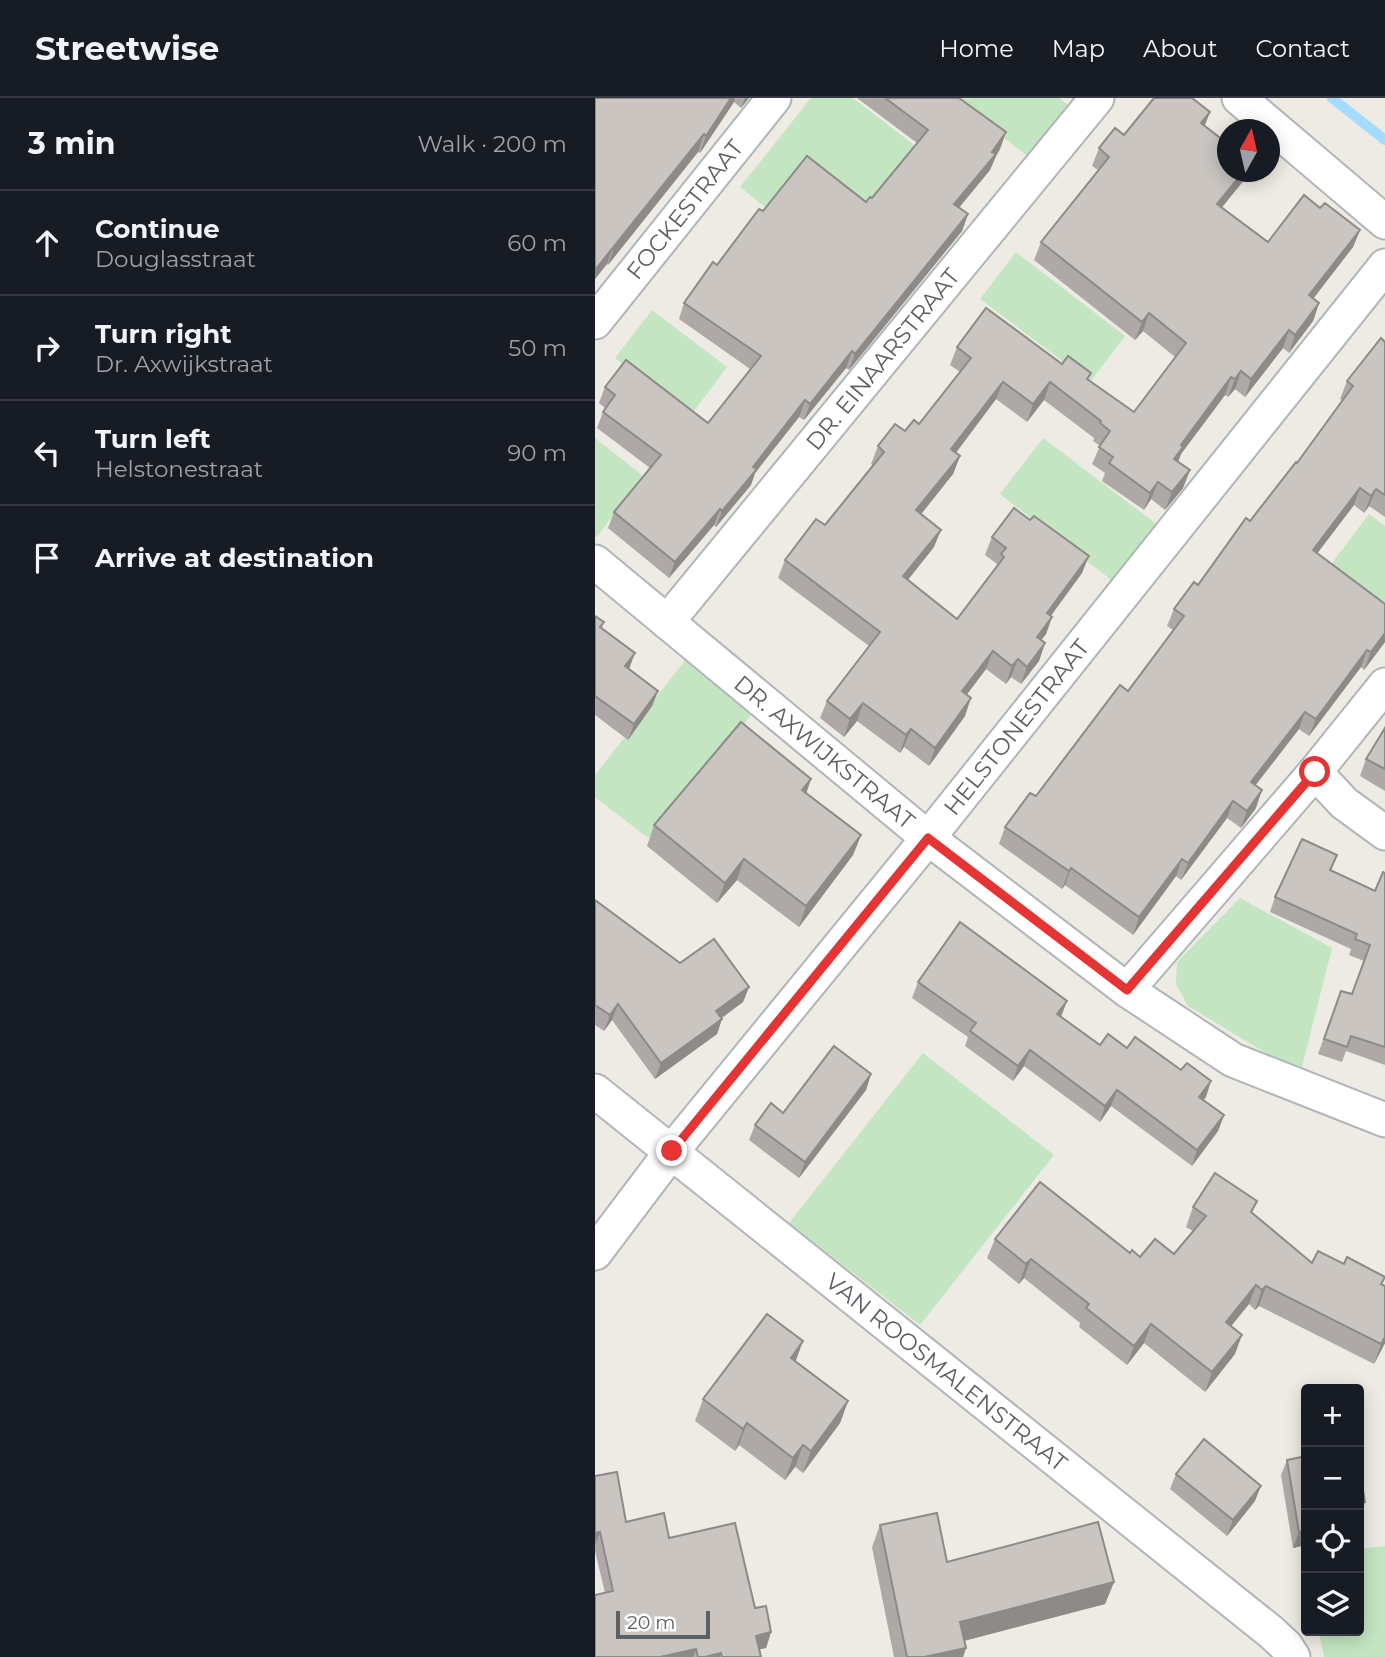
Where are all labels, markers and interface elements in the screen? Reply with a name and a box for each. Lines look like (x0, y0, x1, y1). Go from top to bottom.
text: Streetwise (35, 28, 219, 68)
text: Home (939, 34, 1014, 63)
text: Map (1052, 34, 1105, 63)
text: About (1143, 34, 1217, 63)
text: Contact (1255, 34, 1350, 63)
north arrow (1217, 119, 1280, 182)
text: 3 min (28, 125, 115, 162)
text: Walk · 200 m (417, 130, 567, 158)
street label: FOCKESTRAAT (621, 133, 750, 285)
text: Continue (95, 213, 220, 245)
icon: ahead (28, 224, 66, 262)
text: 60 m (507, 229, 567, 257)
text: Douglasstraat (95, 245, 256, 273)
street label: DR. EINAARSTRAAT (800, 262, 966, 456)
text: Turn right (95, 318, 231, 350)
icon: right (28, 329, 66, 367)
text: 50 m (508, 334, 567, 362)
text: Dr. Axwijkstraat (95, 350, 273, 378)
text: Turn left (95, 423, 211, 455)
icon: left (28, 434, 66, 472)
text: 90 m (507, 439, 567, 467)
text: Helstonestraat (95, 455, 263, 483)
icon: arrive (28, 539, 66, 577)
text: Arrive at destination (95, 542, 374, 574)
street label: HELSTONESTRAAT (938, 633, 1096, 821)
street label: DR. AXWIJKSTRAAT (729, 669, 921, 836)
route start (1299, 756, 1330, 787)
route end (656, 1135, 687, 1166)
street label: VAN ROOSMALENSTRAAT (820, 1267, 1073, 1478)
map controls (1301, 1384, 1364, 1636)
button: + (1301, 1384, 1364, 1447)
button: − (1301, 1447, 1364, 1510)
button: locate (1301, 1510, 1364, 1573)
button: layers (1301, 1573, 1364, 1636)
scale bar (616, 1608, 711, 1640)
text: 20 m (627, 1611, 675, 1634)

